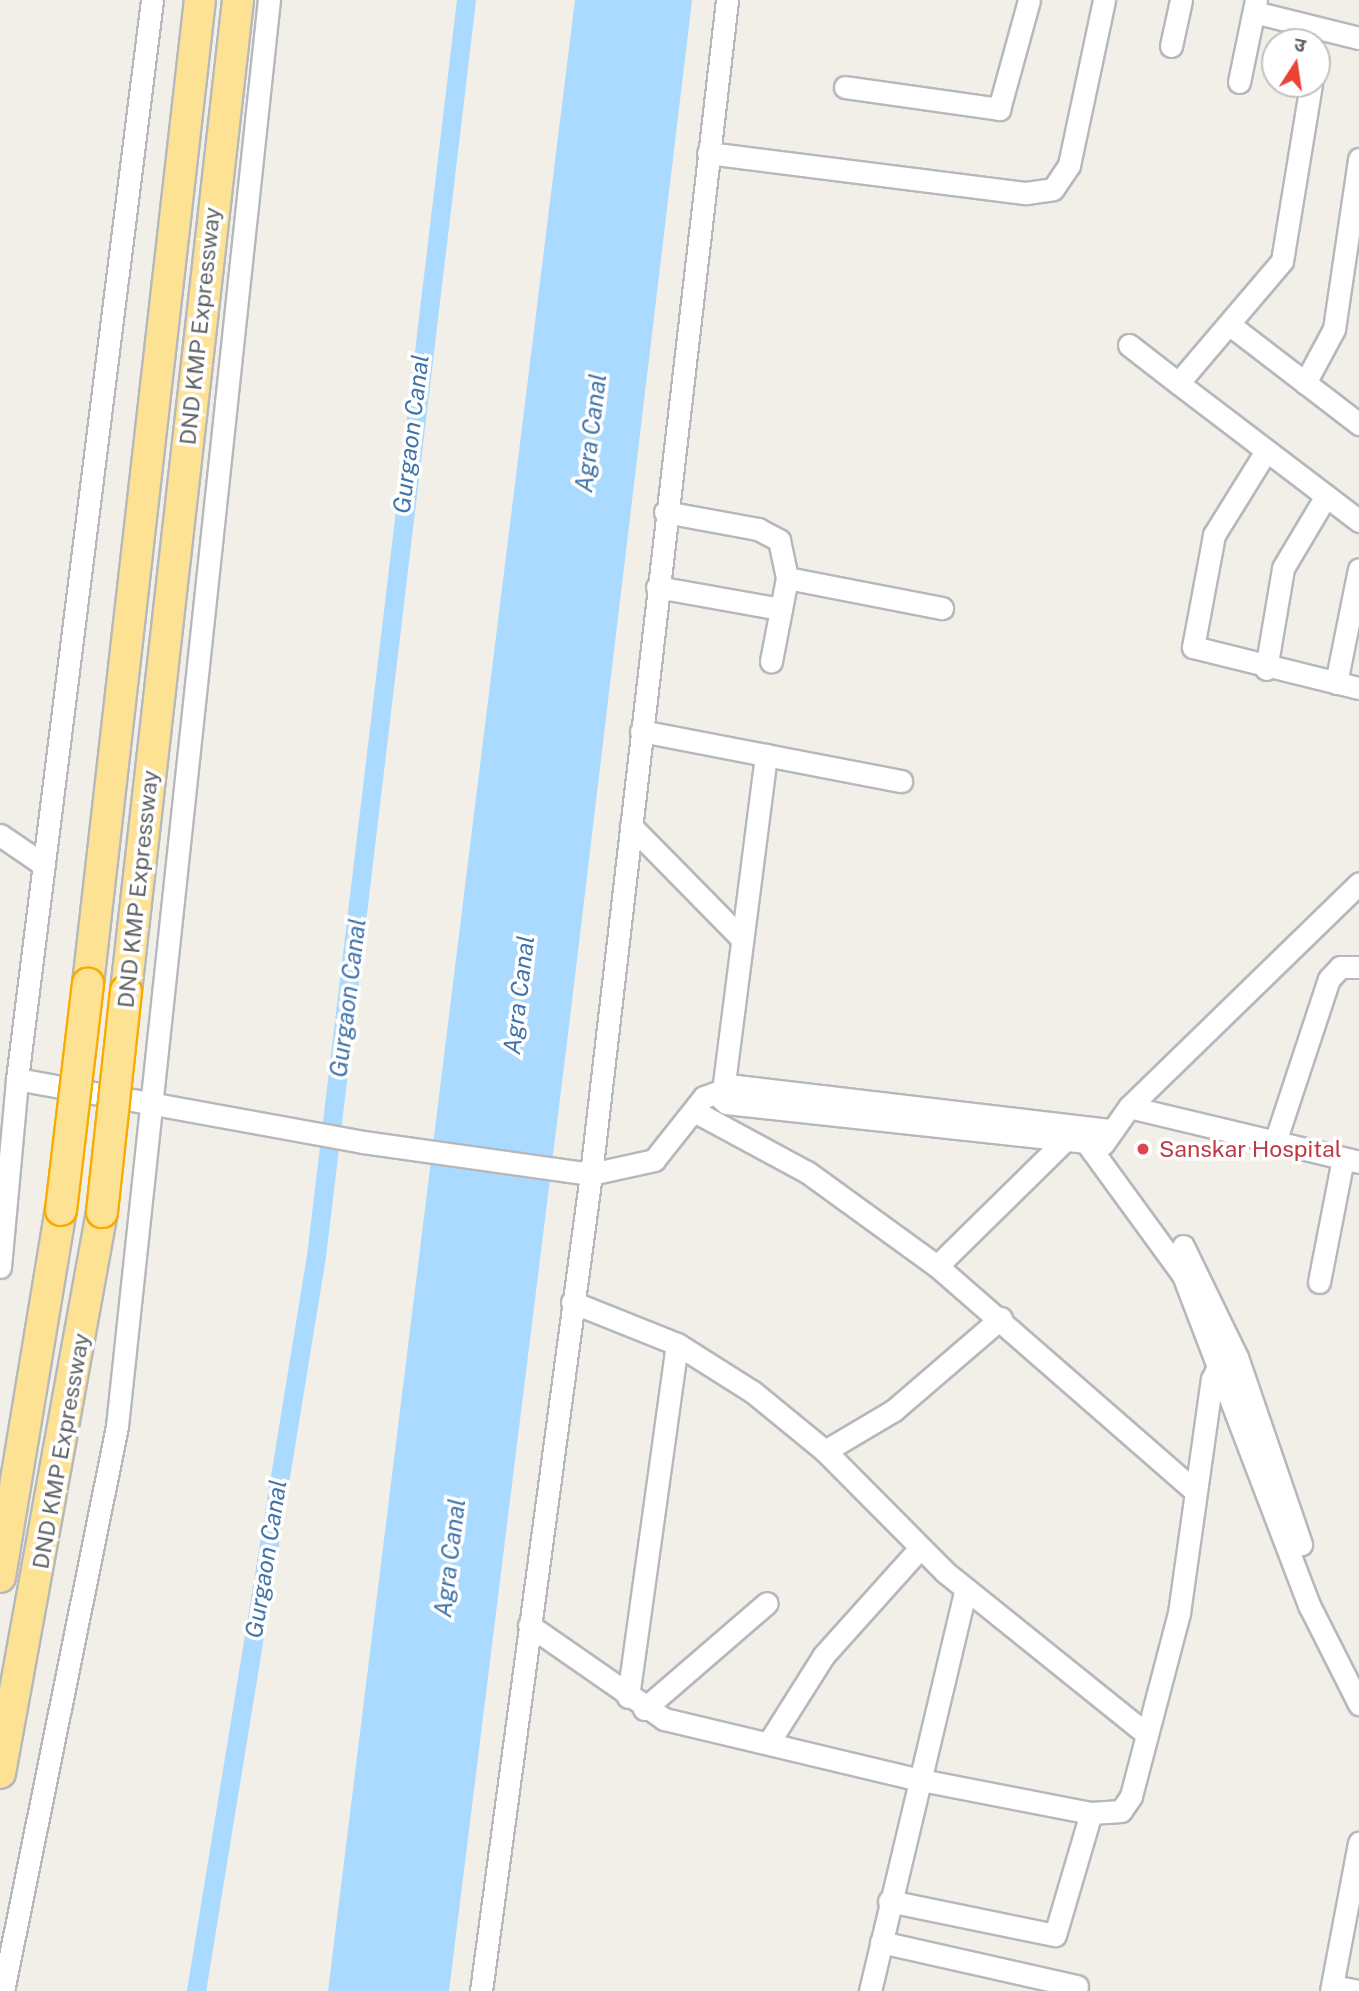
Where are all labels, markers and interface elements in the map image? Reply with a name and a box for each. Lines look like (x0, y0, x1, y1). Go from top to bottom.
north arrow (1261, 28, 1331, 98)
text: उ (1292, 32, 1308, 56)
street label: DND KMP Expressway (174, 206, 226, 446)
water label: Gurgaon Canal (387, 353, 435, 515)
water label: Agra Canal (569, 372, 613, 494)
street label: DND KMP Expressway (112, 769, 164, 1009)
water label: Gurgaon Canal (324, 917, 372, 1079)
water label: Agra Canal (497, 934, 541, 1056)
place label: Sanskar Hospital (1159, 1135, 1342, 1163)
marker: Sanskar Hospital (1133, 1139, 1153, 1159)
street label: DND KMP Expressway (27, 1331, 95, 1571)
water label: Gurgaon Canal (239, 1478, 293, 1640)
water label: Agra Canal (428, 1497, 472, 1619)

